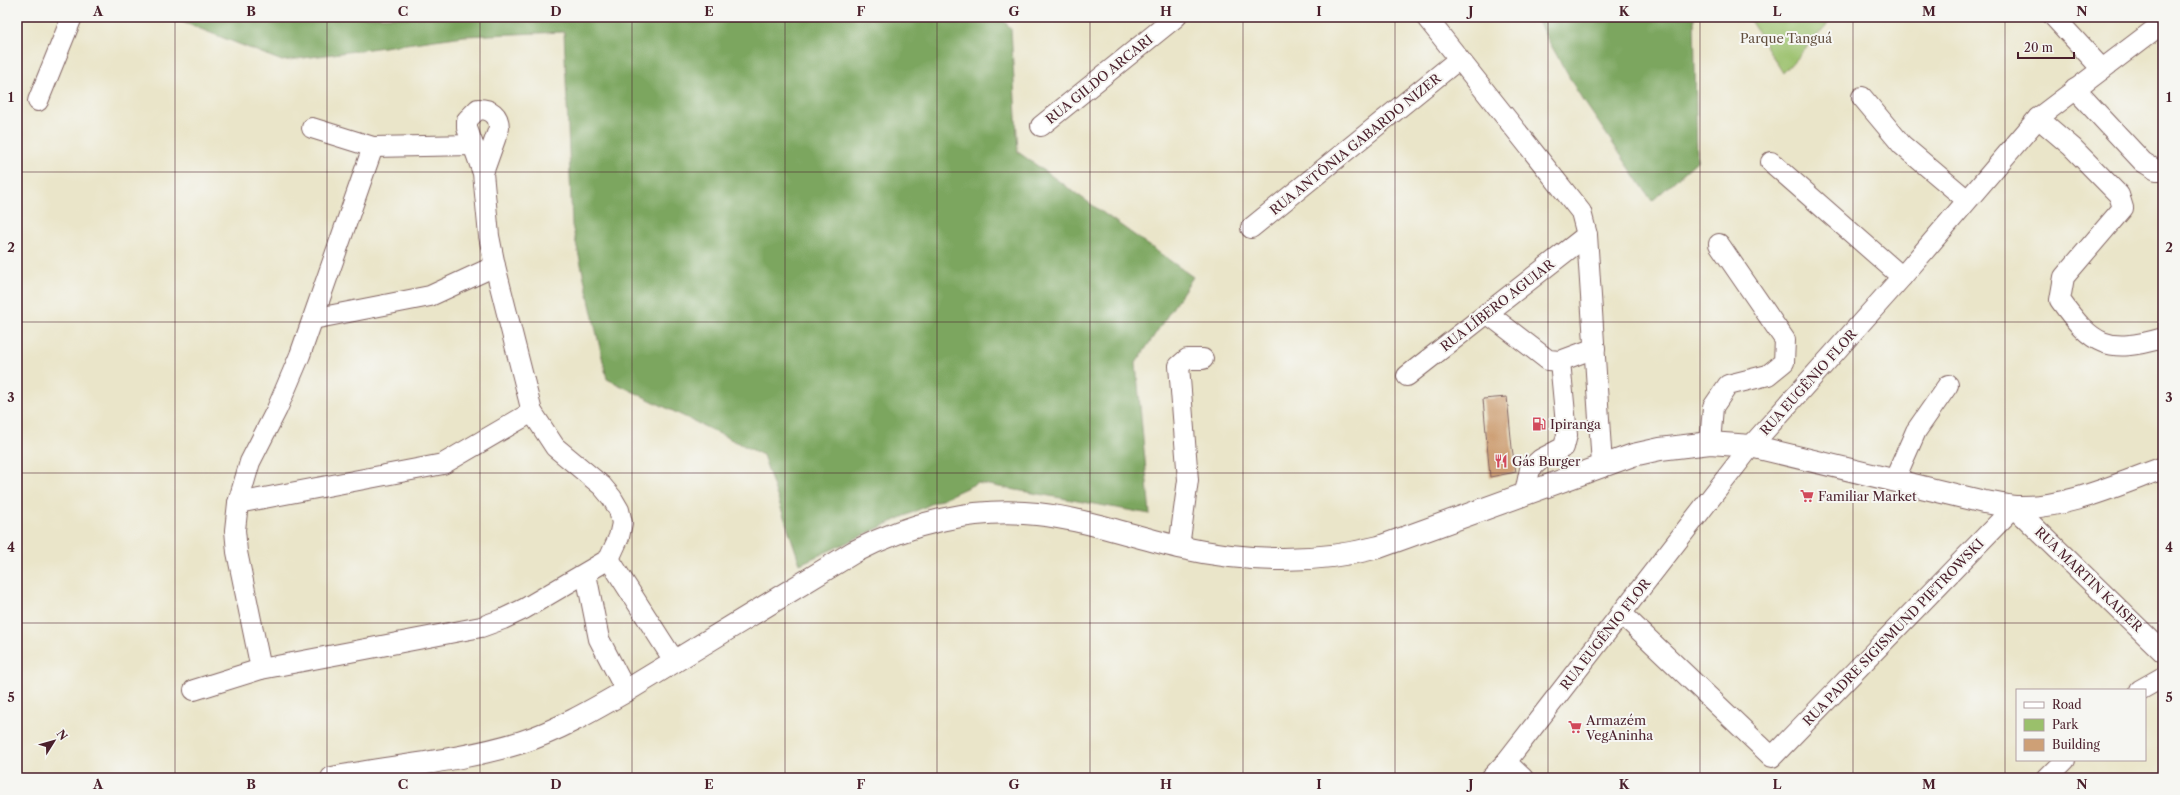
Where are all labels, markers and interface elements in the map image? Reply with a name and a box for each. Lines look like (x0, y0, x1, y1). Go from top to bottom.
text: A (92, 3, 104, 19)
text: B (246, 3, 256, 19)
text: C (398, 3, 408, 19)
text: D (550, 3, 562, 19)
text: E (704, 3, 714, 19)
text: F (857, 3, 866, 19)
text: G (1008, 3, 1020, 19)
text: H (1160, 3, 1172, 19)
text: I (1316, 3, 1322, 19)
text: J (1466, 3, 1474, 19)
text: K (1619, 3, 1630, 19)
text: L (1773, 3, 1782, 19)
text: M (1922, 3, 1936, 19)
text: N (2076, 3, 2088, 19)
park label: Parque Tanguá (1740, 30, 1832, 46)
street label: RUA GILDO ARCARI (1042, 31, 1156, 127)
scale bar (2018, 34, 2074, 60)
text: 20 m (2024, 40, 2053, 55)
street label: RUA ANTÔNIA GABARDO NIZER (1266, 69, 1445, 218)
text: 1 (8, 89, 14, 105)
text: 1 (2166, 89, 2172, 105)
text: 2 (7, 239, 15, 255)
text: 2 (2165, 239, 2173, 255)
street label: RUA LÍBERO AGUIAR (1437, 255, 1558, 354)
street label: RUA EUGÊNIO FLOR (1756, 325, 1861, 438)
text: 3 (7, 389, 15, 405)
text: 3 (2165, 389, 2173, 405)
fuel station icon: Ipiranga (1531, 416, 1547, 432)
place label: Ipiranga (1550, 416, 1601, 432)
restaurant icon: Gás Burger (1493, 453, 1509, 469)
place label: Gás Burger (1512, 453, 1581, 469)
supermarket icon: Familiar Market (1799, 488, 1815, 504)
place label: Familiar Market (1818, 488, 1917, 504)
street label: RUA MARTIN KAISER (2032, 523, 2147, 636)
street label: RUA PADRE SIGISMUND PIETROWSKI (1799, 535, 1987, 729)
text: 4 (7, 539, 15, 555)
text: 4 (2165, 539, 2173, 555)
street label: RUA EUGÊNIO FLOR (1557, 574, 1654, 693)
text: 5 (7, 689, 15, 705)
legend (2016, 689, 2146, 761)
text: 5 (2165, 689, 2173, 705)
text: Road (2052, 697, 2082, 712)
place label: Armazém VegAninha (1585, 712, 1653, 743)
text: Park (2052, 717, 2079, 732)
supermarket icon: Armazém VegAninha (1567, 719, 1583, 735)
north arrow (34, 721, 74, 761)
text: N (54, 727, 71, 743)
text: Building (2052, 737, 2100, 752)
text: A (92, 776, 104, 792)
text: B (246, 776, 256, 792)
text: C (398, 776, 408, 792)
text: D (550, 776, 562, 792)
text: E (704, 776, 714, 792)
text: F (857, 776, 866, 792)
text: G (1008, 776, 1020, 792)
text: H (1160, 776, 1172, 792)
text: I (1316, 776, 1322, 792)
text: J (1466, 776, 1474, 792)
text: K (1619, 776, 1630, 792)
text: L (1773, 776, 1782, 792)
text: M (1922, 776, 1936, 792)
text: N (2076, 776, 2088, 792)

